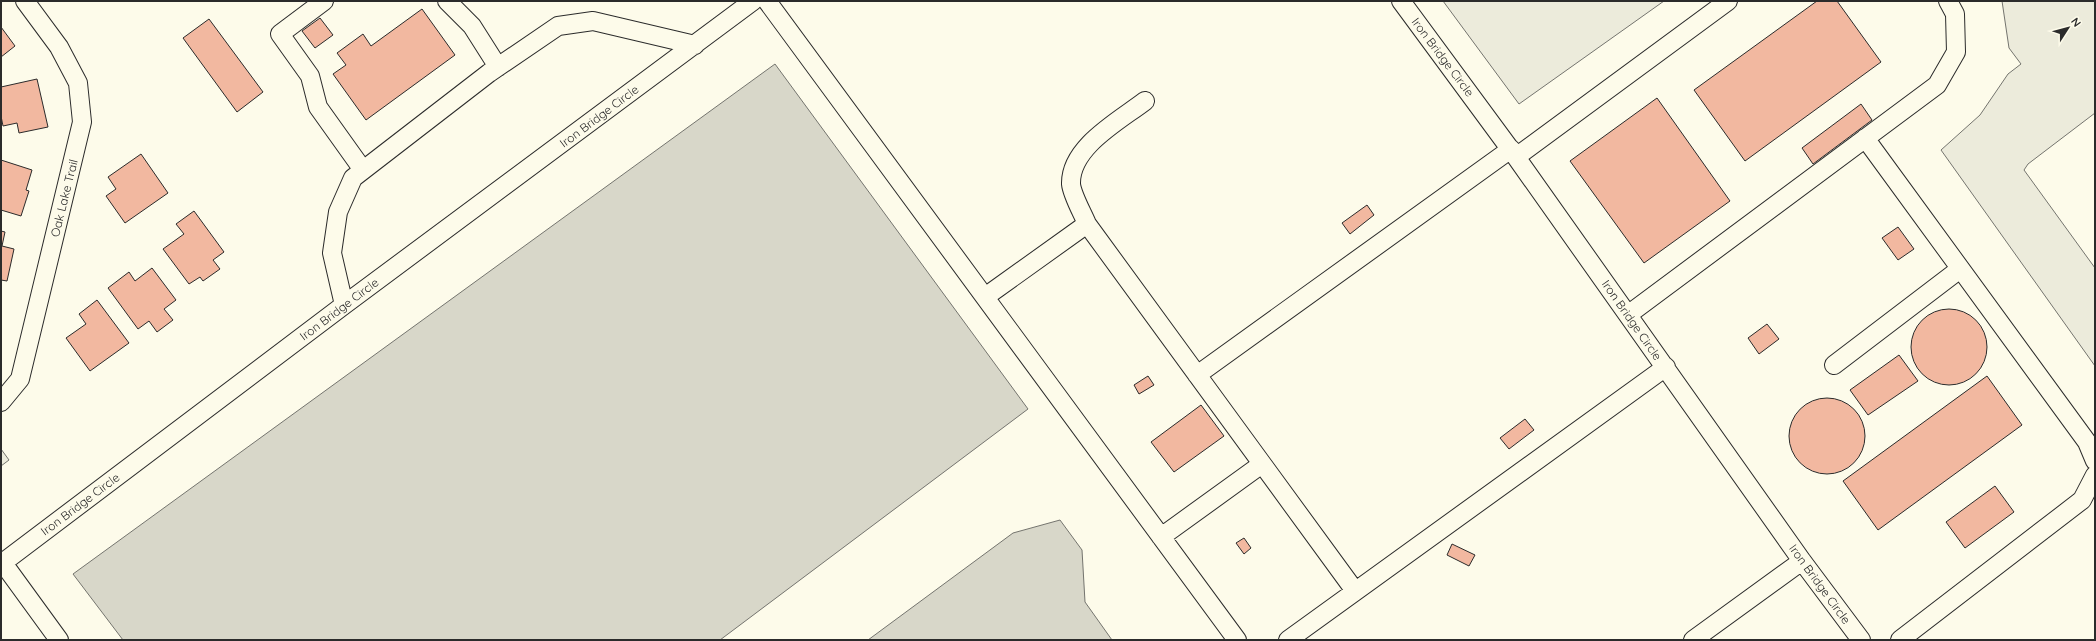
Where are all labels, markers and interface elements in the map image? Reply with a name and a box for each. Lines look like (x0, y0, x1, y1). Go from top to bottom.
north arrow (2048, 8, 2088, 48)
street label: Iron Bridge Circle (1408, 15, 1478, 100)
text: N (2068, 15, 2084, 30)
street label: Iron Bridge Circle (557, 81, 642, 151)
street label: Oak Lake Trail (47, 158, 81, 238)
street label: Iron Bridge Circle (297, 274, 382, 344)
street label: Iron Bridge Circle (1599, 277, 1665, 363)
street label: Iron Bridge Circle (38, 469, 123, 539)
street label: Iron Bridge Circle (1786, 541, 1854, 627)

